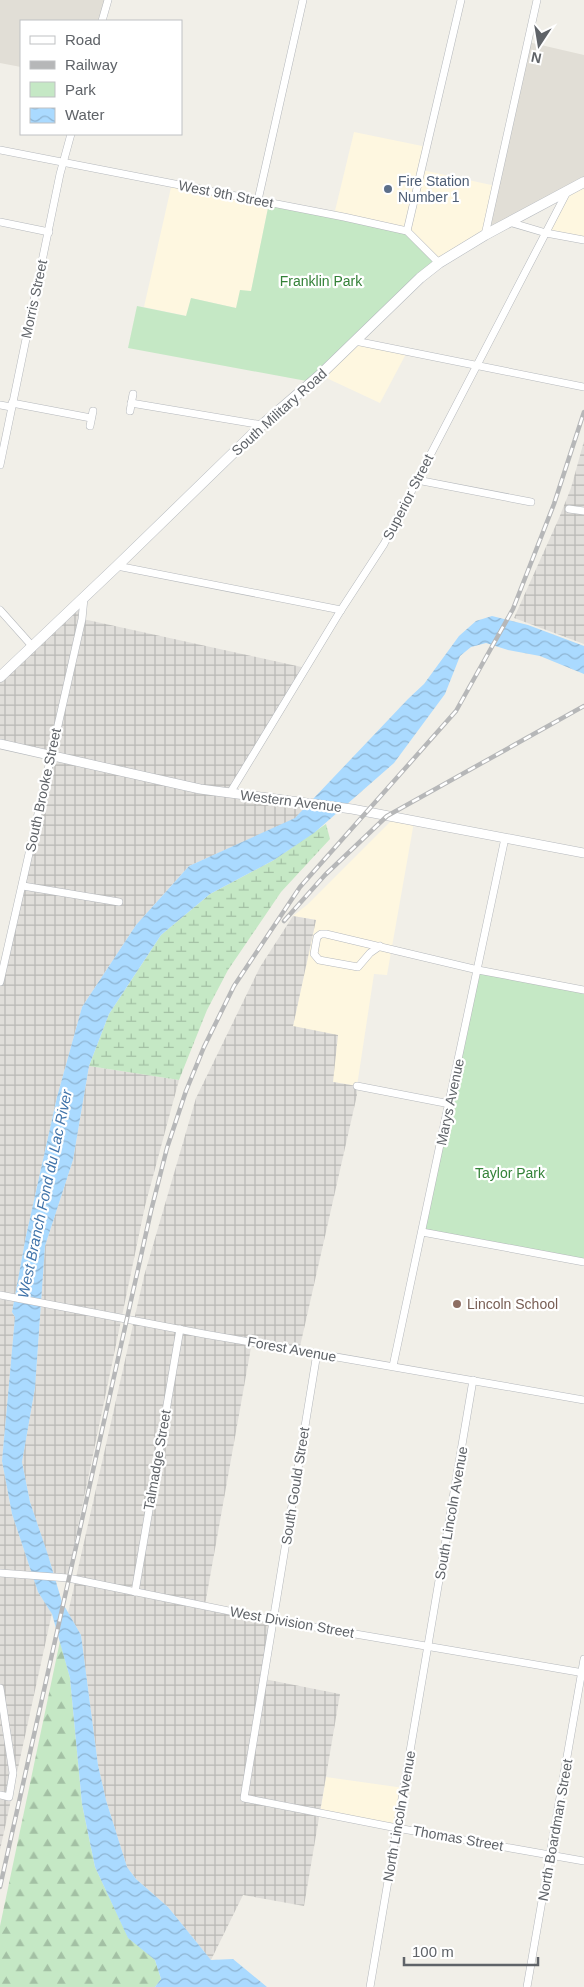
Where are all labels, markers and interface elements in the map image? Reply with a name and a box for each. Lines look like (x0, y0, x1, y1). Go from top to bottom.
legend (20, 20, 182, 135)
north arrow (514, 20, 564, 70)
text: Road (65, 31, 101, 48)
text: N (530, 49, 543, 67)
text: Railway (65, 56, 118, 73)
text: Park (65, 81, 96, 98)
text: Water (65, 106, 104, 123)
place label: Fire Station Number 1 (398, 173, 470, 205)
street label: West 9th Street (177, 177, 275, 211)
marker: Fire Station Number 1 (382, 183, 394, 195)
street label: Morris Street (18, 258, 50, 340)
park label: Franklin Park (280, 273, 363, 289)
street label: South Military Road (228, 365, 330, 459)
street label: Superior Street (379, 451, 437, 543)
street label: South Brooke Street (22, 727, 64, 853)
street label: Western Avenue (239, 787, 343, 815)
street label: Marys Avenue (433, 1057, 467, 1147)
water label: West Branch Fond du Lac River (14, 1087, 75, 1300)
park label: Taylor Park (475, 1165, 546, 1181)
place label: Lincoln School (467, 1296, 558, 1312)
marker: Lincoln School (451, 1298, 463, 1310)
street label: Forest Avenue (246, 1333, 338, 1365)
street label: Talmadge Street (140, 1408, 174, 1512)
street label: South Gould Street (278, 1426, 312, 1546)
street label: South Lincoln Avenue (431, 1445, 471, 1581)
street label: West Division Street (229, 1603, 355, 1641)
street label: North Lincoln Avenue (380, 1749, 418, 1883)
street label: North Boardman Street (535, 1758, 575, 1902)
street label: Thomas Street (411, 1822, 505, 1854)
scale bar (404, 1934, 538, 1966)
text: 100 m (412, 1943, 454, 1960)

